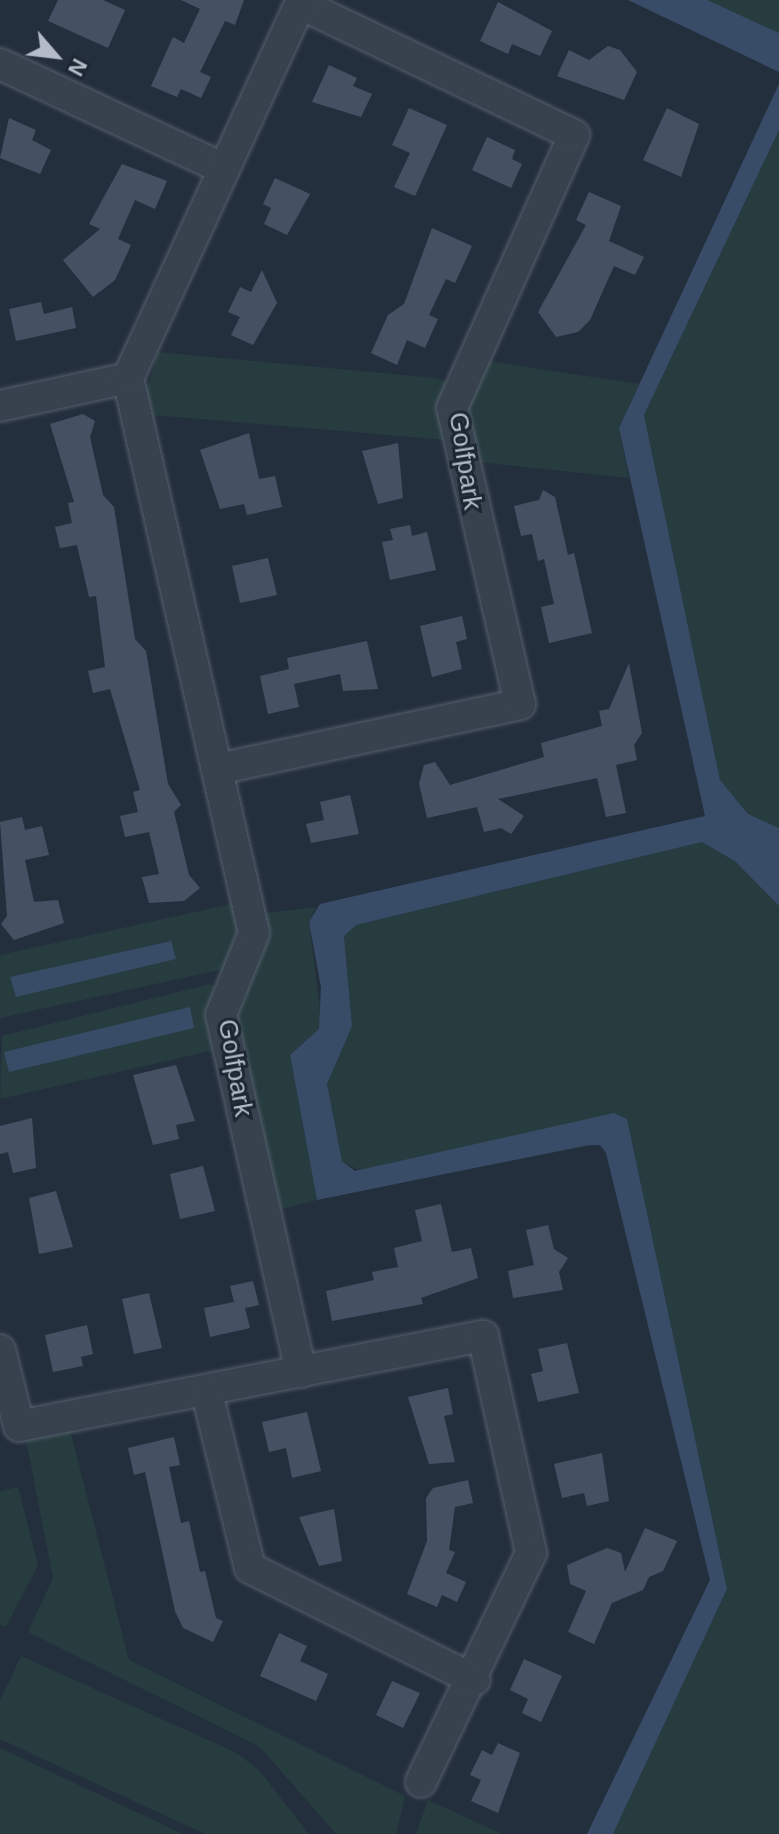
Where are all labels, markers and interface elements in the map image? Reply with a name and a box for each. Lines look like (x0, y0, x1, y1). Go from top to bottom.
north arrow (16, 16, 96, 96)
text: N (63, 55, 92, 80)
street label: Golfpark (442, 410, 488, 512)
street label: Golfpark (211, 1017, 259, 1119)

